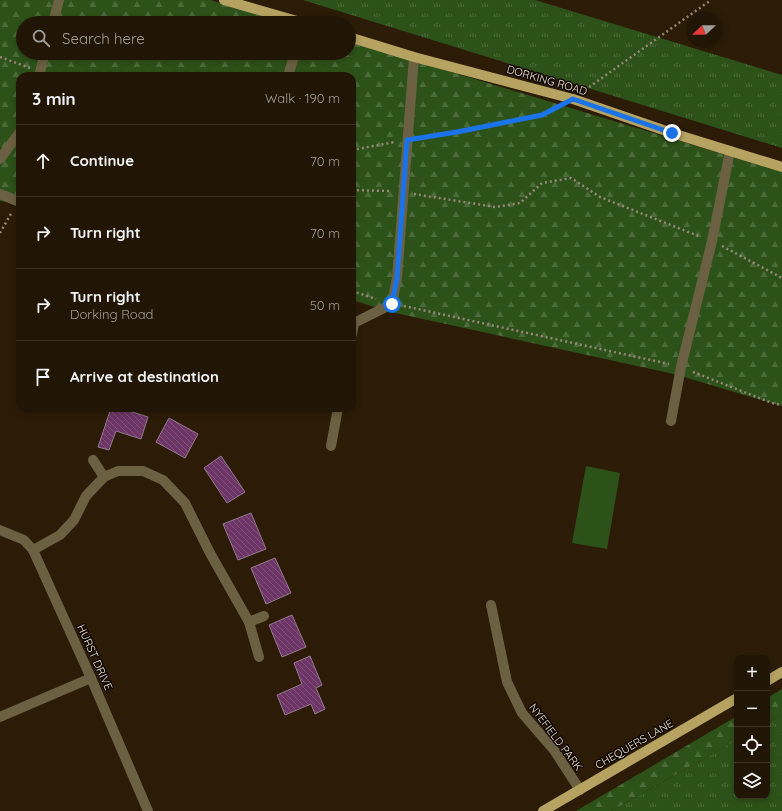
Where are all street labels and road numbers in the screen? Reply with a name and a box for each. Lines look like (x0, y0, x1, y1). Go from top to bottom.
street label: DORKING ROAD (505, 62, 589, 98)
street label: HURST DRIVE (74, 622, 116, 692)
street label: NYEFIELD PARK (526, 701, 586, 773)
street label: CHEQUERS LANE (593, 716, 675, 772)

